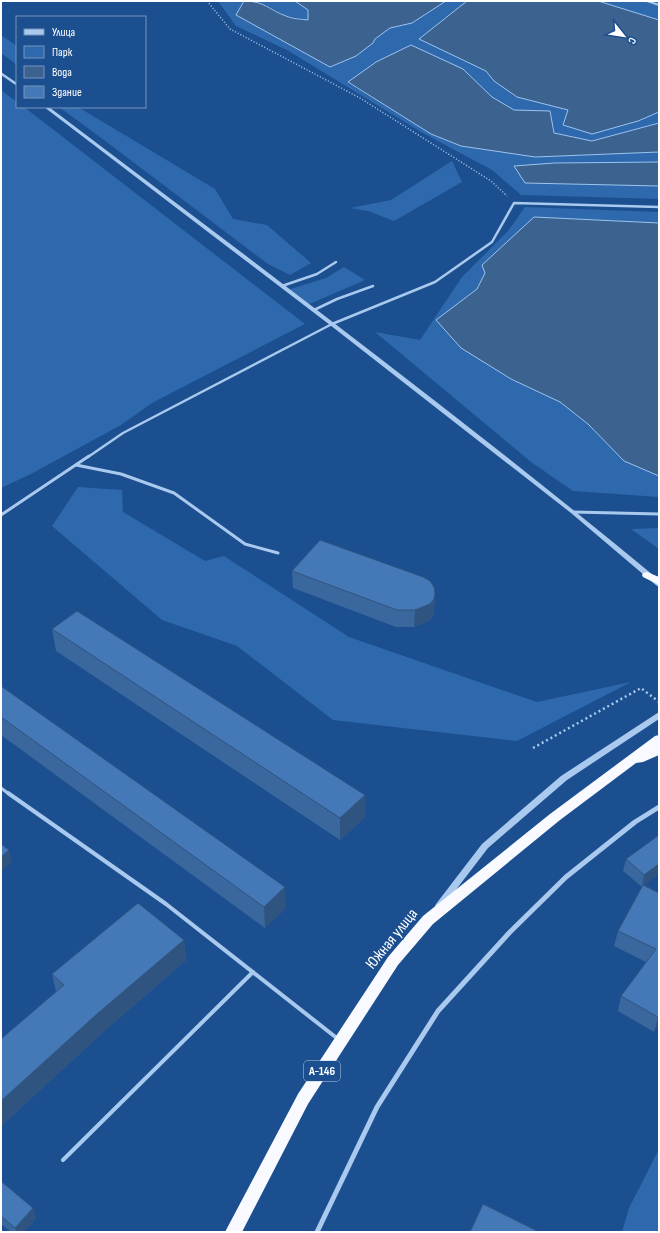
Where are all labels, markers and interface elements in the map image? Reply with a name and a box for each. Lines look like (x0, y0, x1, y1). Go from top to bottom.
legend (16, 16, 146, 108)
north arrow (604, 16, 644, 56)
text: Улица (52, 25, 76, 40)
text: С (625, 35, 639, 47)
text: Парк (52, 45, 73, 60)
text: Вода (52, 65, 72, 80)
text: Здание (52, 85, 82, 100)
street label: Южная улица (362, 905, 422, 973)
road number: А-146 (304, 1061, 340, 1081)

